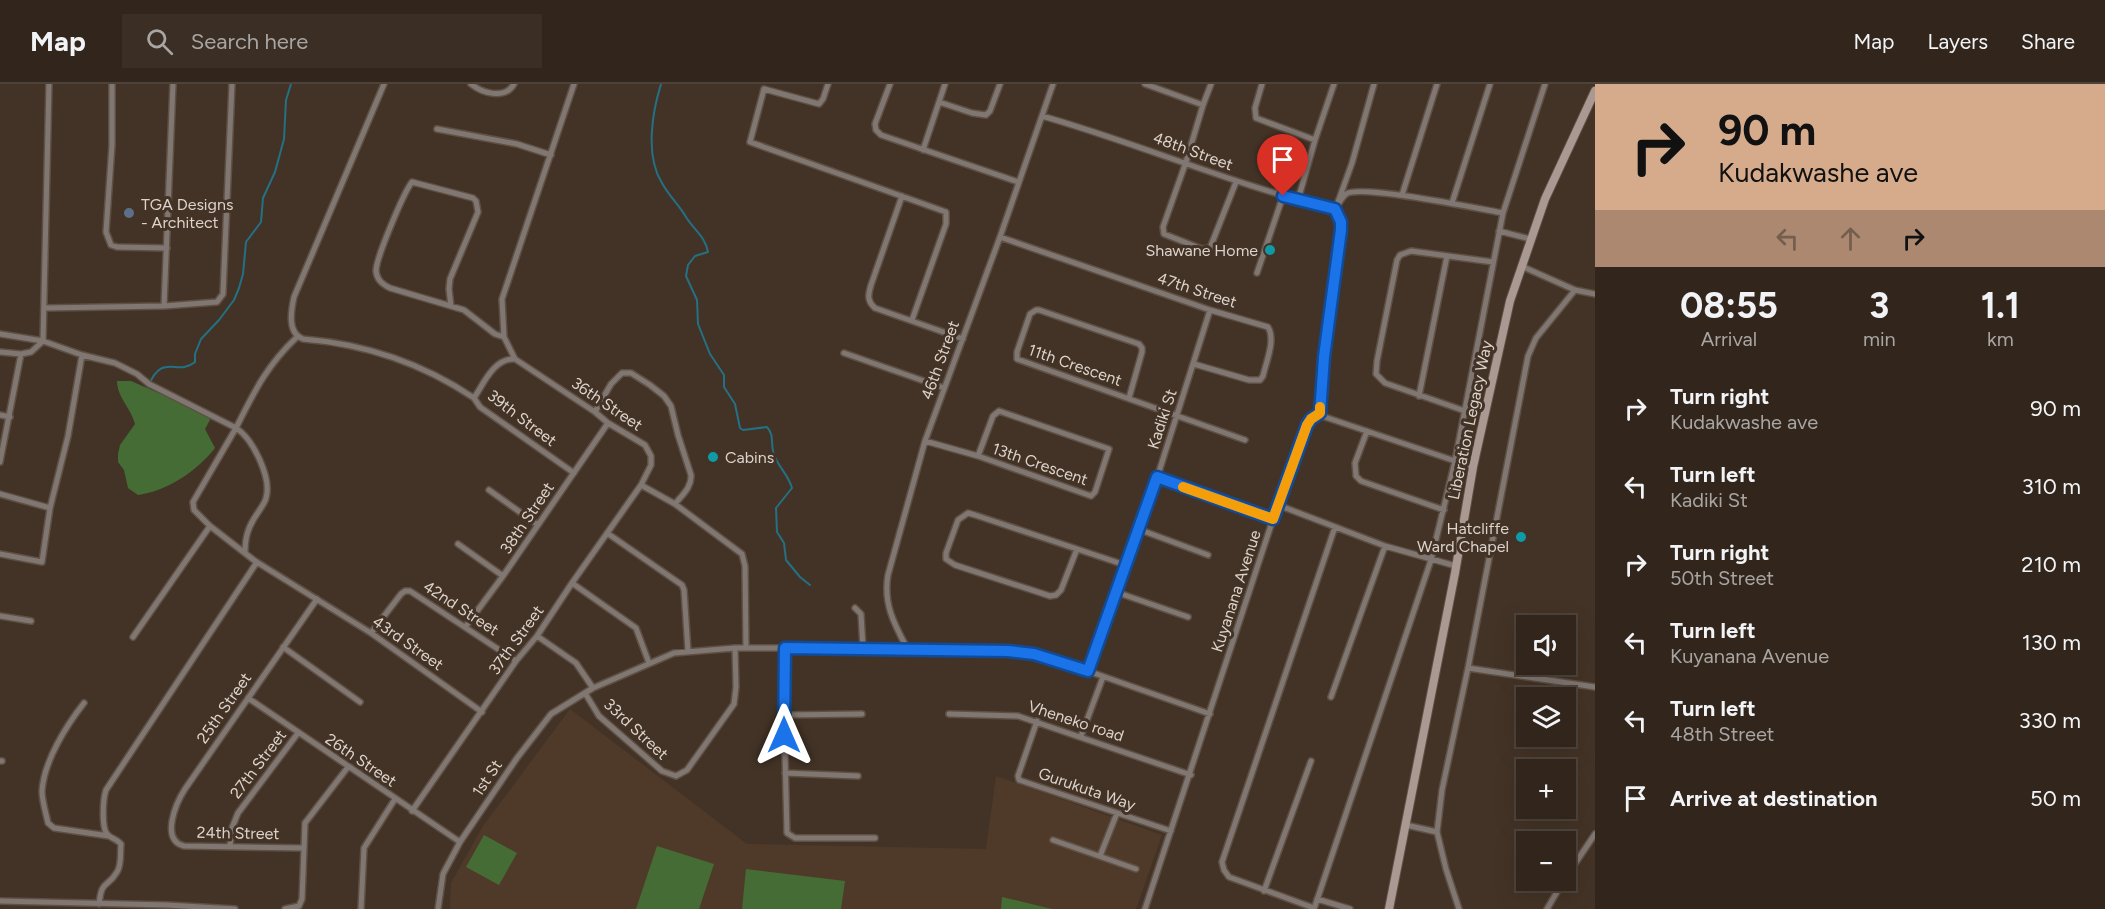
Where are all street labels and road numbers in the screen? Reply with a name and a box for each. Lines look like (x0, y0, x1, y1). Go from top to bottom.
street label: 48th Street (1151, 128, 1235, 174)
street label: 47th Street (1155, 268, 1239, 312)
street label: 46th Street (917, 318, 963, 402)
street label: Liberation Legacy Way (1444, 338, 1496, 501)
street label: 11th Crescent (1026, 340, 1124, 390)
street label: 36th Street (568, 373, 646, 435)
street label: 39th Street (484, 386, 560, 450)
street label: Kadiki St (1143, 386, 1181, 452)
street label: 13th Crescent (990, 439, 1090, 489)
street label: 38th Street (496, 479, 558, 557)
street label: Kuyanana Avenue (1207, 527, 1265, 654)
street label: 42nd Street (420, 577, 502, 639)
street label: 37th Street (484, 602, 548, 678)
street label: 43rd Street (369, 612, 447, 674)
street label: 25th Street (193, 669, 255, 747)
street label: 33rd Street (600, 694, 672, 764)
street label: Vheneko road (1026, 697, 1126, 745)
street label: 27th Street (226, 726, 290, 802)
street label: 26th Street (322, 729, 400, 791)
street label: 1st St (468, 756, 506, 800)
street label: Gurukuta Way (1036, 764, 1139, 815)
street label: 24th Street (197, 823, 279, 843)

